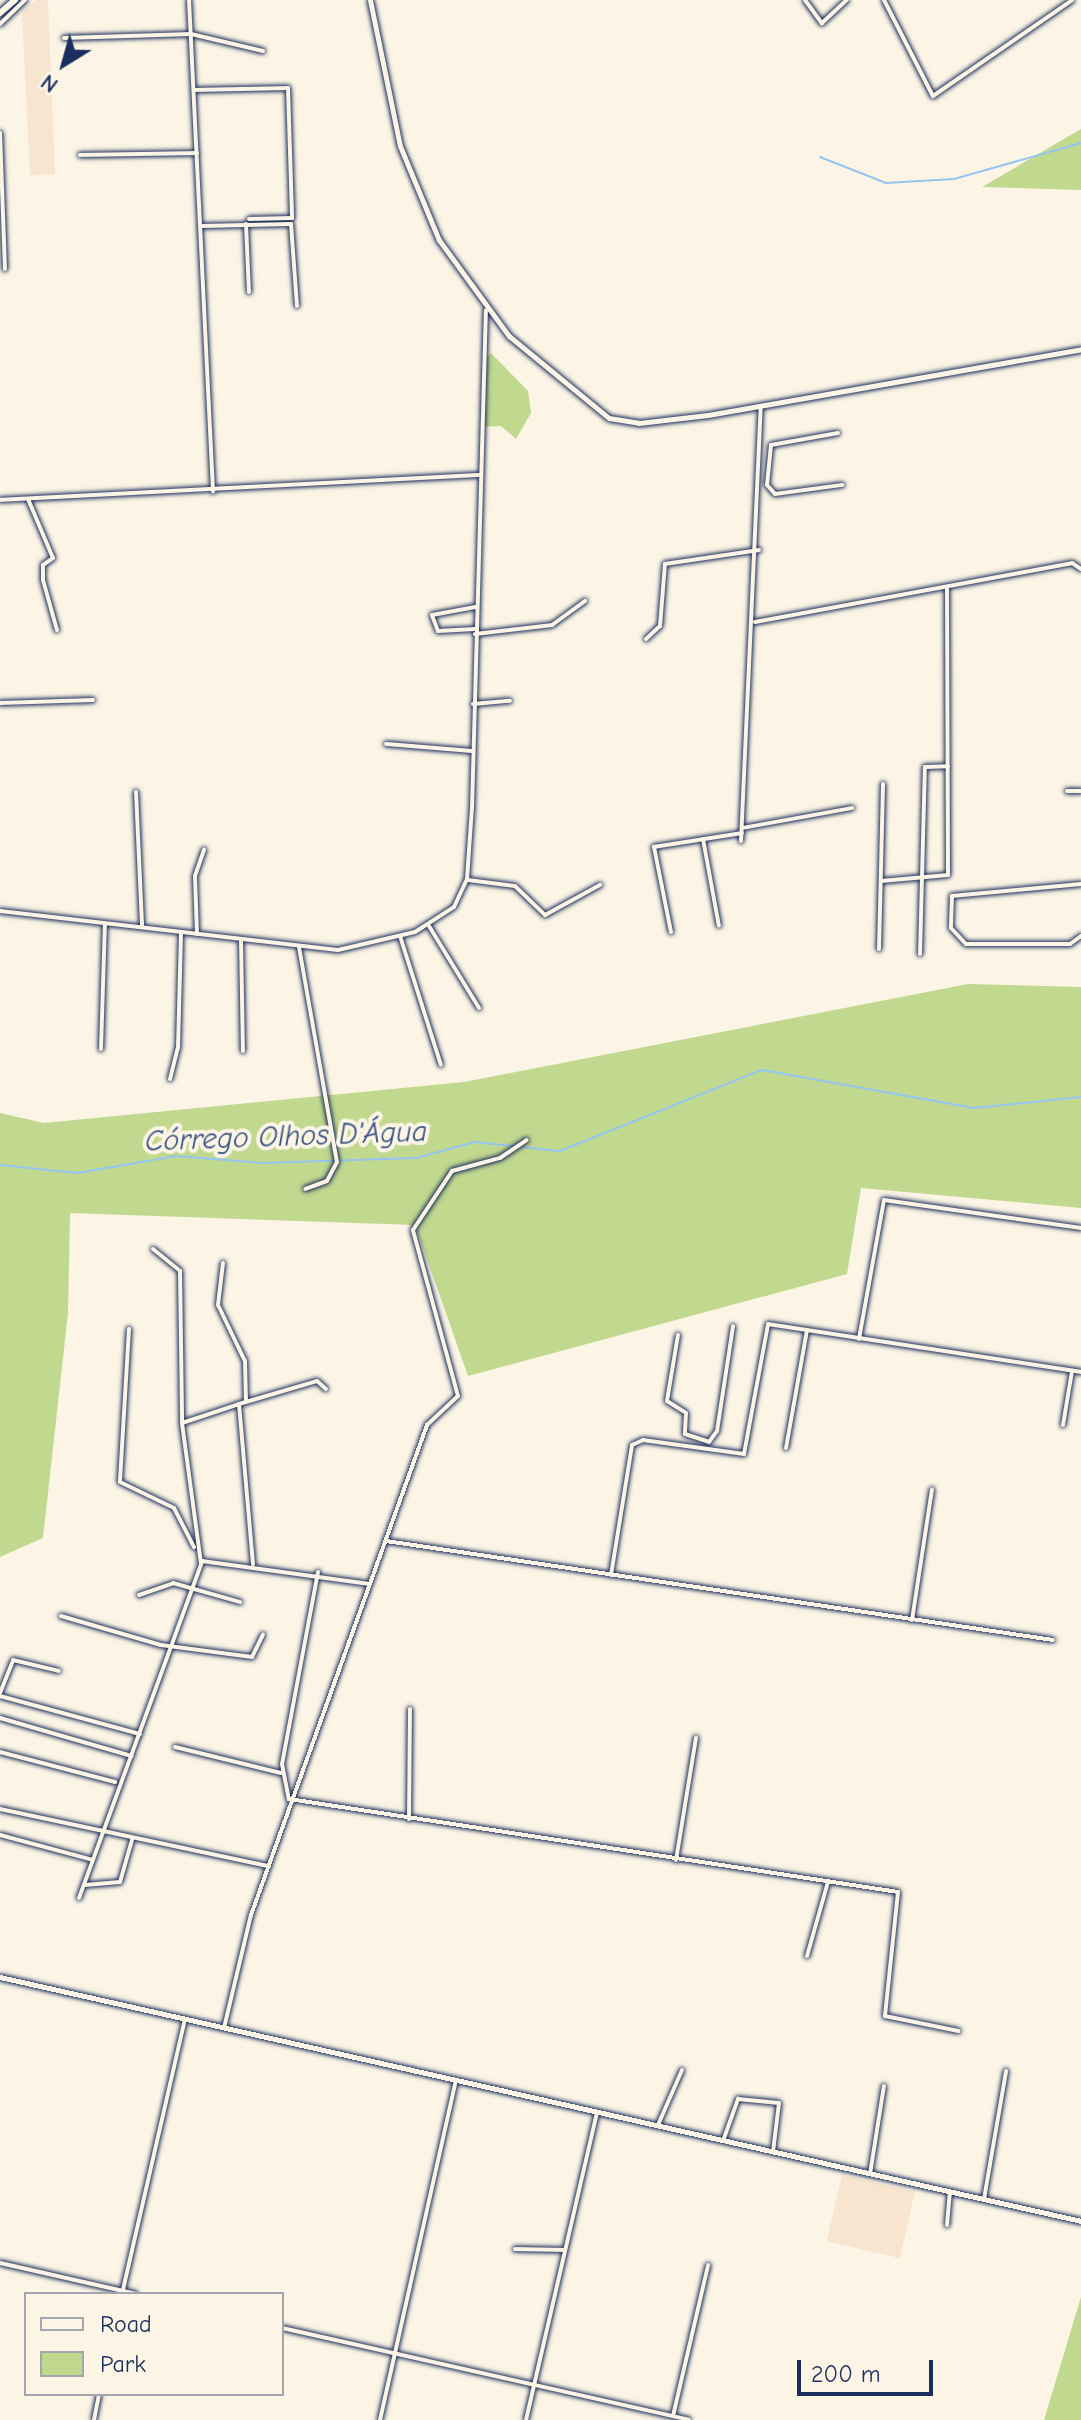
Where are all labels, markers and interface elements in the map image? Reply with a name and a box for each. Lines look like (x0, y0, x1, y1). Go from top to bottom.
north arrow (24, 24, 104, 104)
text: N (36, 68, 63, 98)
water label: Córrego Olhos D'Água (144, 1114, 428, 1160)
legend (24, 2292, 284, 2396)
text: Road (100, 2310, 152, 2338)
scale bar (801, 2344, 937, 2394)
text: Park (100, 2350, 146, 2378)
text: 200 m (811, 2360, 881, 2388)

